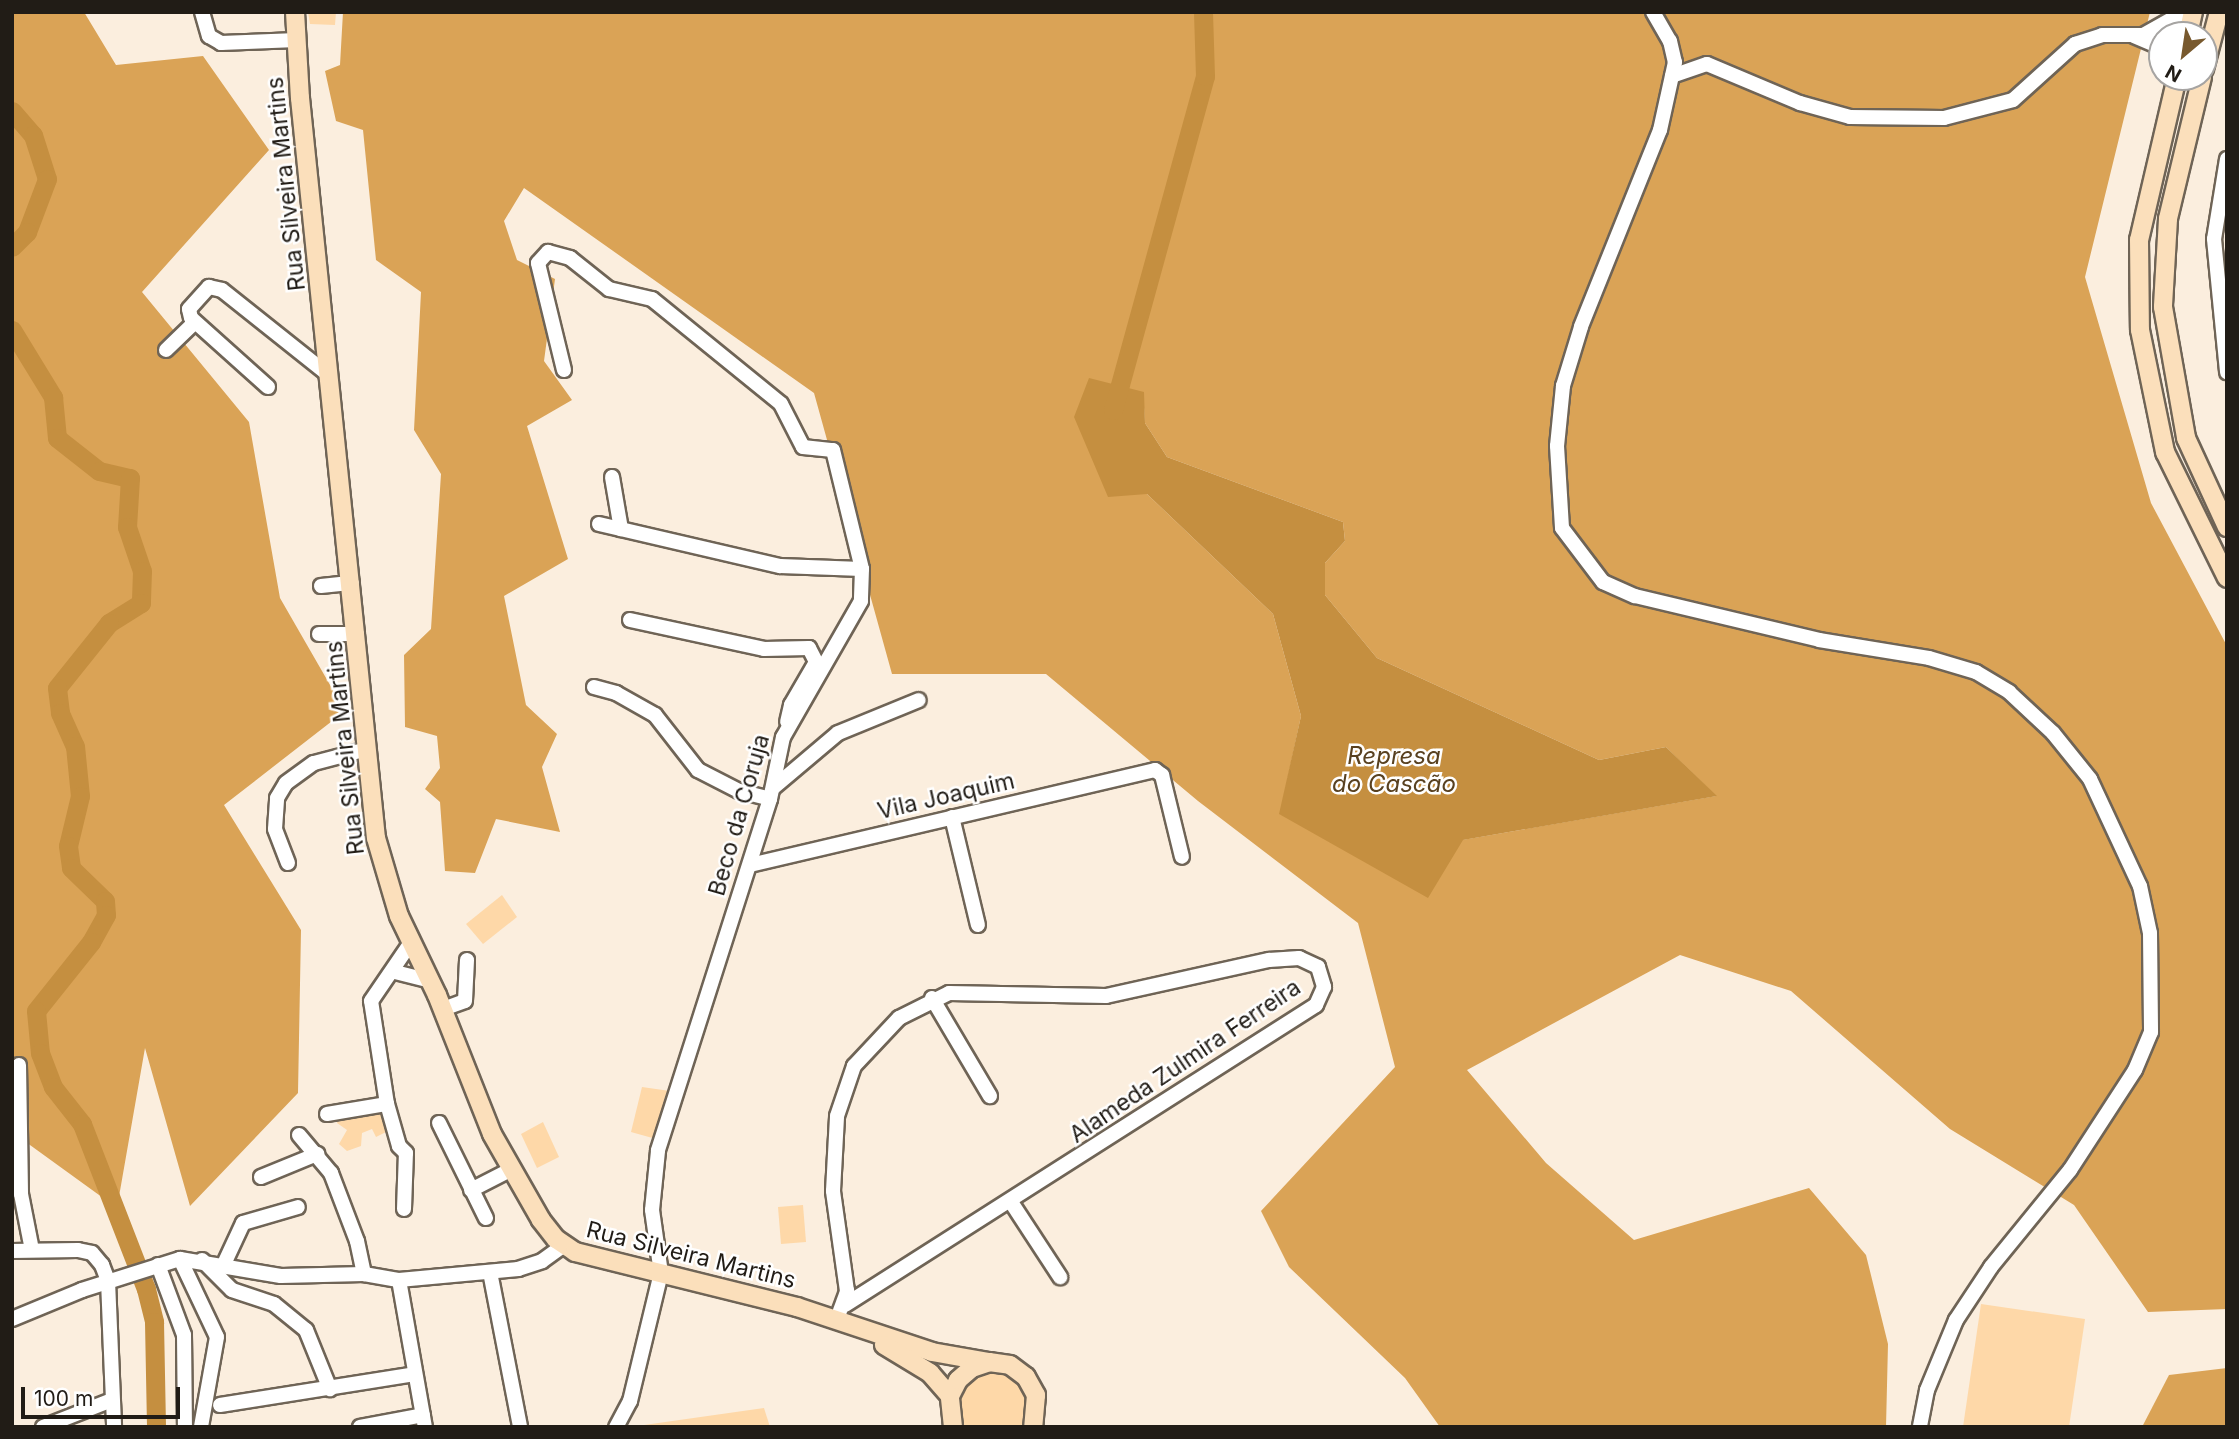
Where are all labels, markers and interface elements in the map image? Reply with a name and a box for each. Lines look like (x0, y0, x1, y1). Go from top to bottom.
north arrow (2148, 21, 2218, 91)
text: N (2162, 59, 2185, 87)
street label: Rua Silveira Martins (261, 76, 311, 292)
street label: Rua Silveira Martins (320, 640, 370, 856)
street label: Beco da Coruja (703, 731, 775, 899)
water label: Represa do Cascão (1332, 742, 1456, 798)
street label: Vila Joaquim (875, 767, 1017, 825)
street label: Alameda Zulmira Ferreira (1064, 973, 1306, 1149)
street label: Rua Silveira Martins (583, 1216, 799, 1294)
scale bar (24, 1372, 184, 1416)
text: 100 m (34, 1386, 93, 1411)

